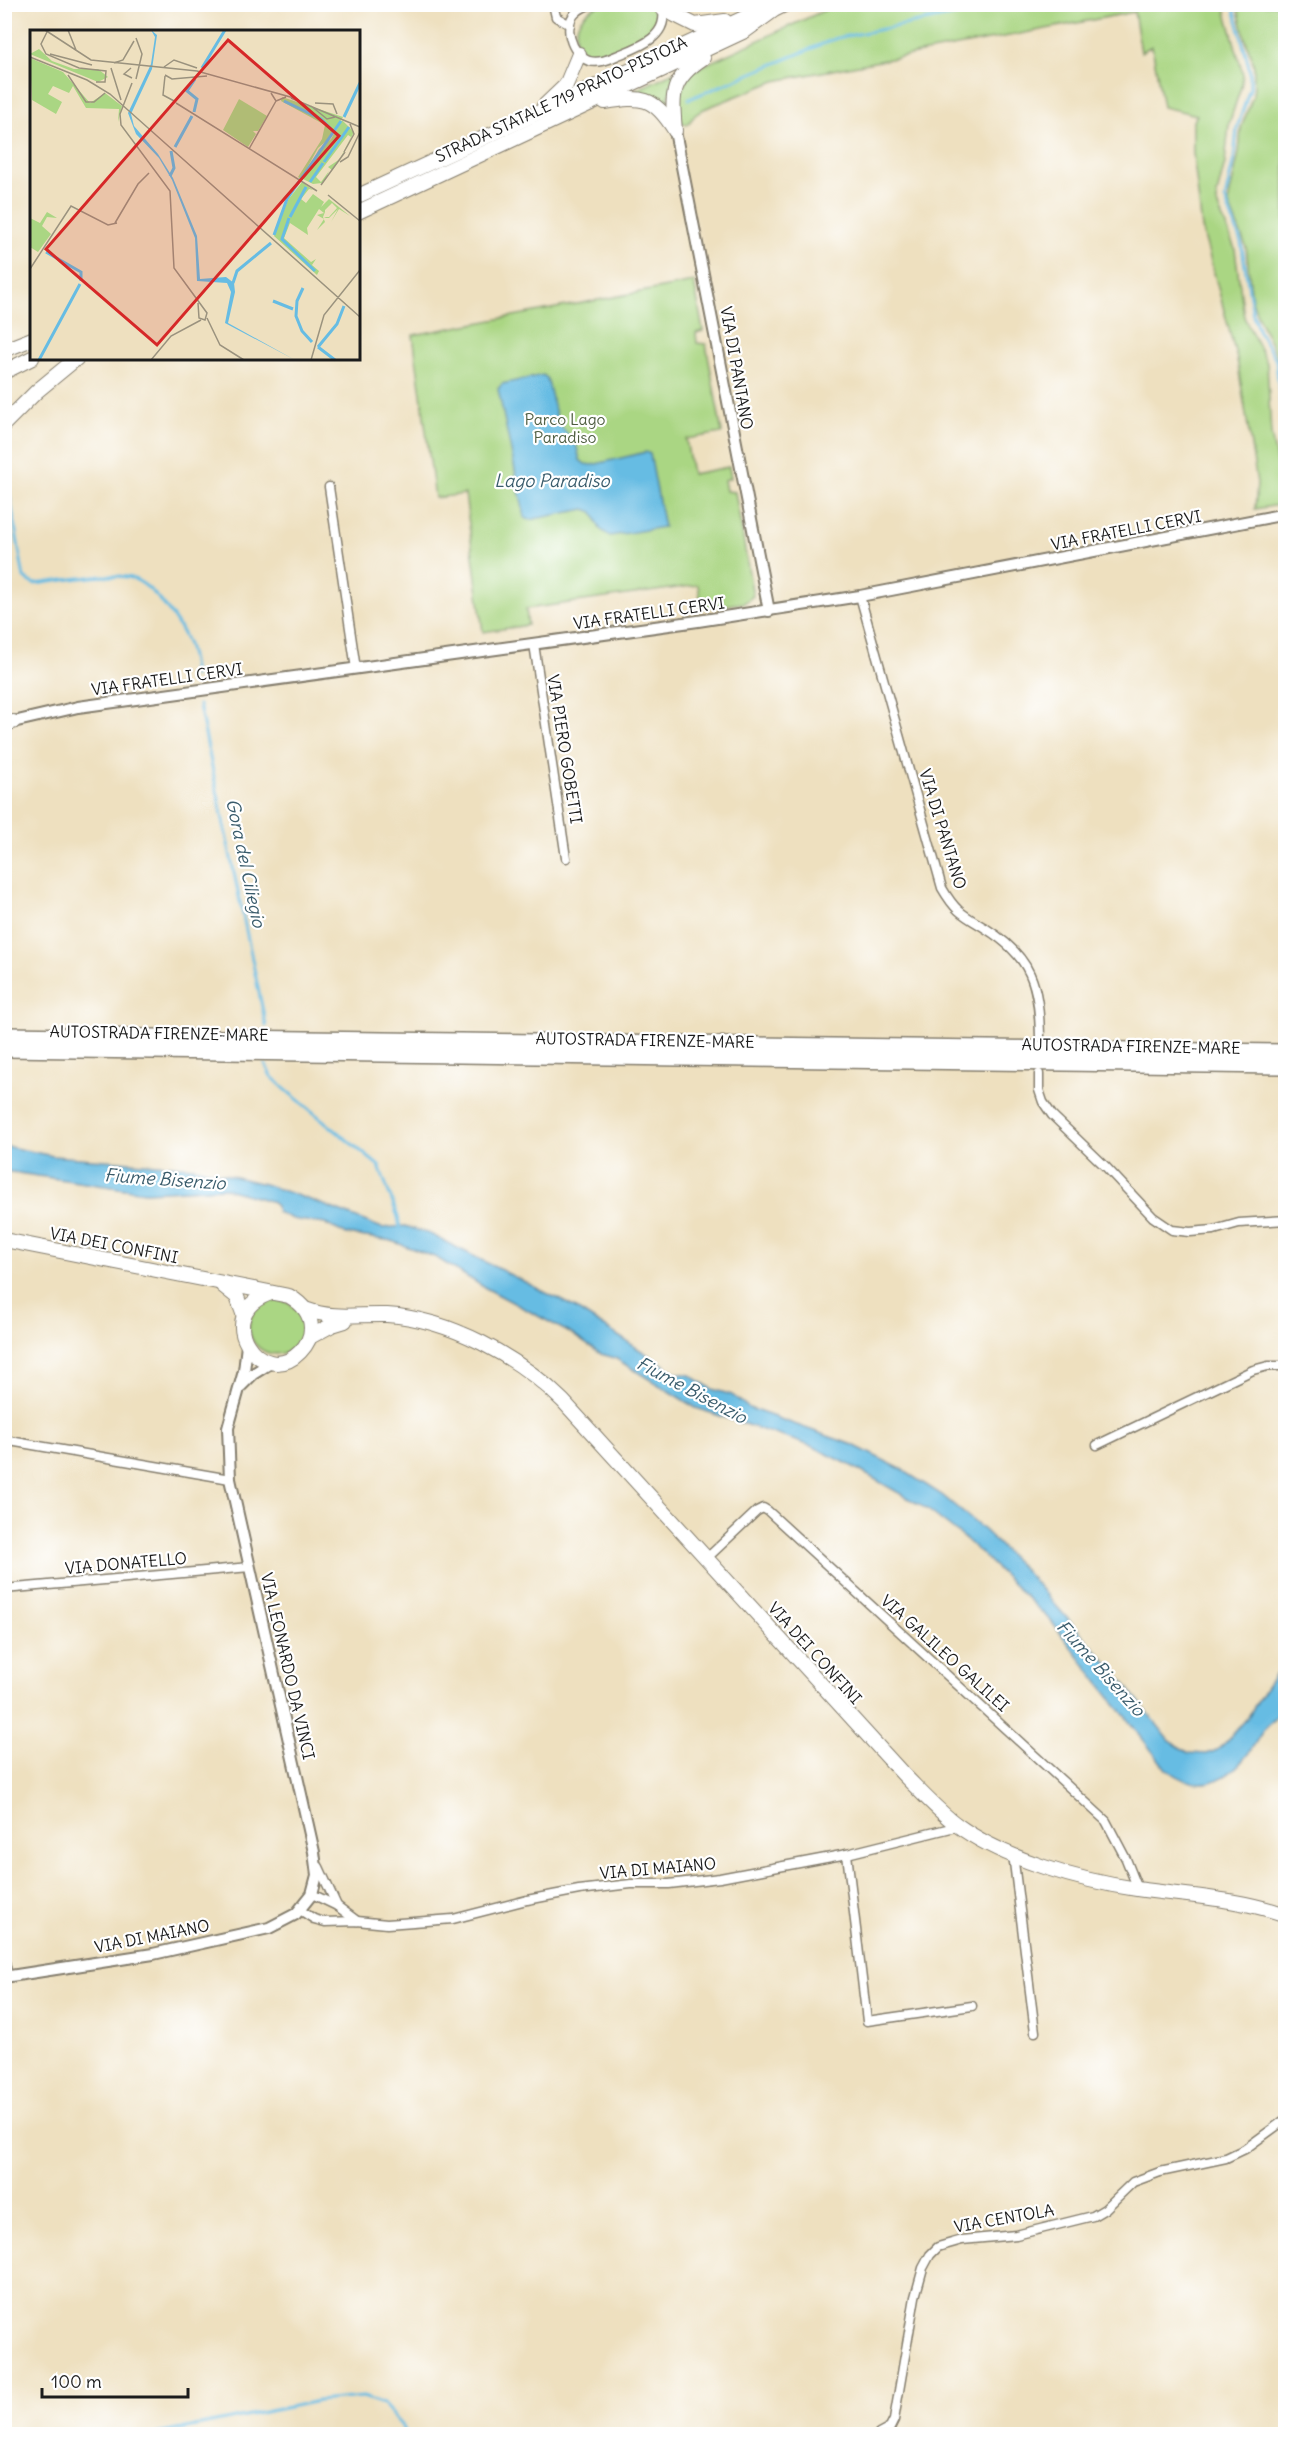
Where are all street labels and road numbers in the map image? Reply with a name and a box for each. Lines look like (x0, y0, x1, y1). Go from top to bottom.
street label: STRADA STATALE 719 PRATO-PISTOIA (432, 32, 690, 166)
street label: VIA DI PANTANO (716, 305, 758, 431)
street label: VIA FRATELLI CERVI (1049, 506, 1203, 554)
street label: VIA FRATELLI CERVI (572, 592, 726, 634)
street label: VIA FRATELLI CERVI (90, 658, 244, 700)
street label: VIA PIERO GOBETTI (543, 673, 587, 825)
street label: VIA DI PANTANO (915, 766, 971, 892)
street label: AUTOSTRADA FIRENZE-MARE (49, 1021, 269, 1045)
street label: AUTOSTRADA FIRENZE-MARE (535, 1028, 755, 1052)
street label: AUTOSTRADA FIRENZE-MARE (1021, 1034, 1241, 1058)
street label: VIA DEI CONFINI (48, 1223, 180, 1267)
street label: VIA DONATELLO (64, 1548, 188, 1578)
street label: VIA LEONARDO DA VINCI (257, 1571, 319, 1761)
street label: VIA GALILEO GALILEI (877, 1590, 1013, 1716)
street label: VIA DEI CONFINI (764, 1598, 866, 1708)
street label: VIA DI MAIANO (599, 1853, 717, 1883)
street label: VIA DI MAIANO (93, 1915, 211, 1957)
street label: VIA CENTOLA (952, 2199, 1056, 2237)

